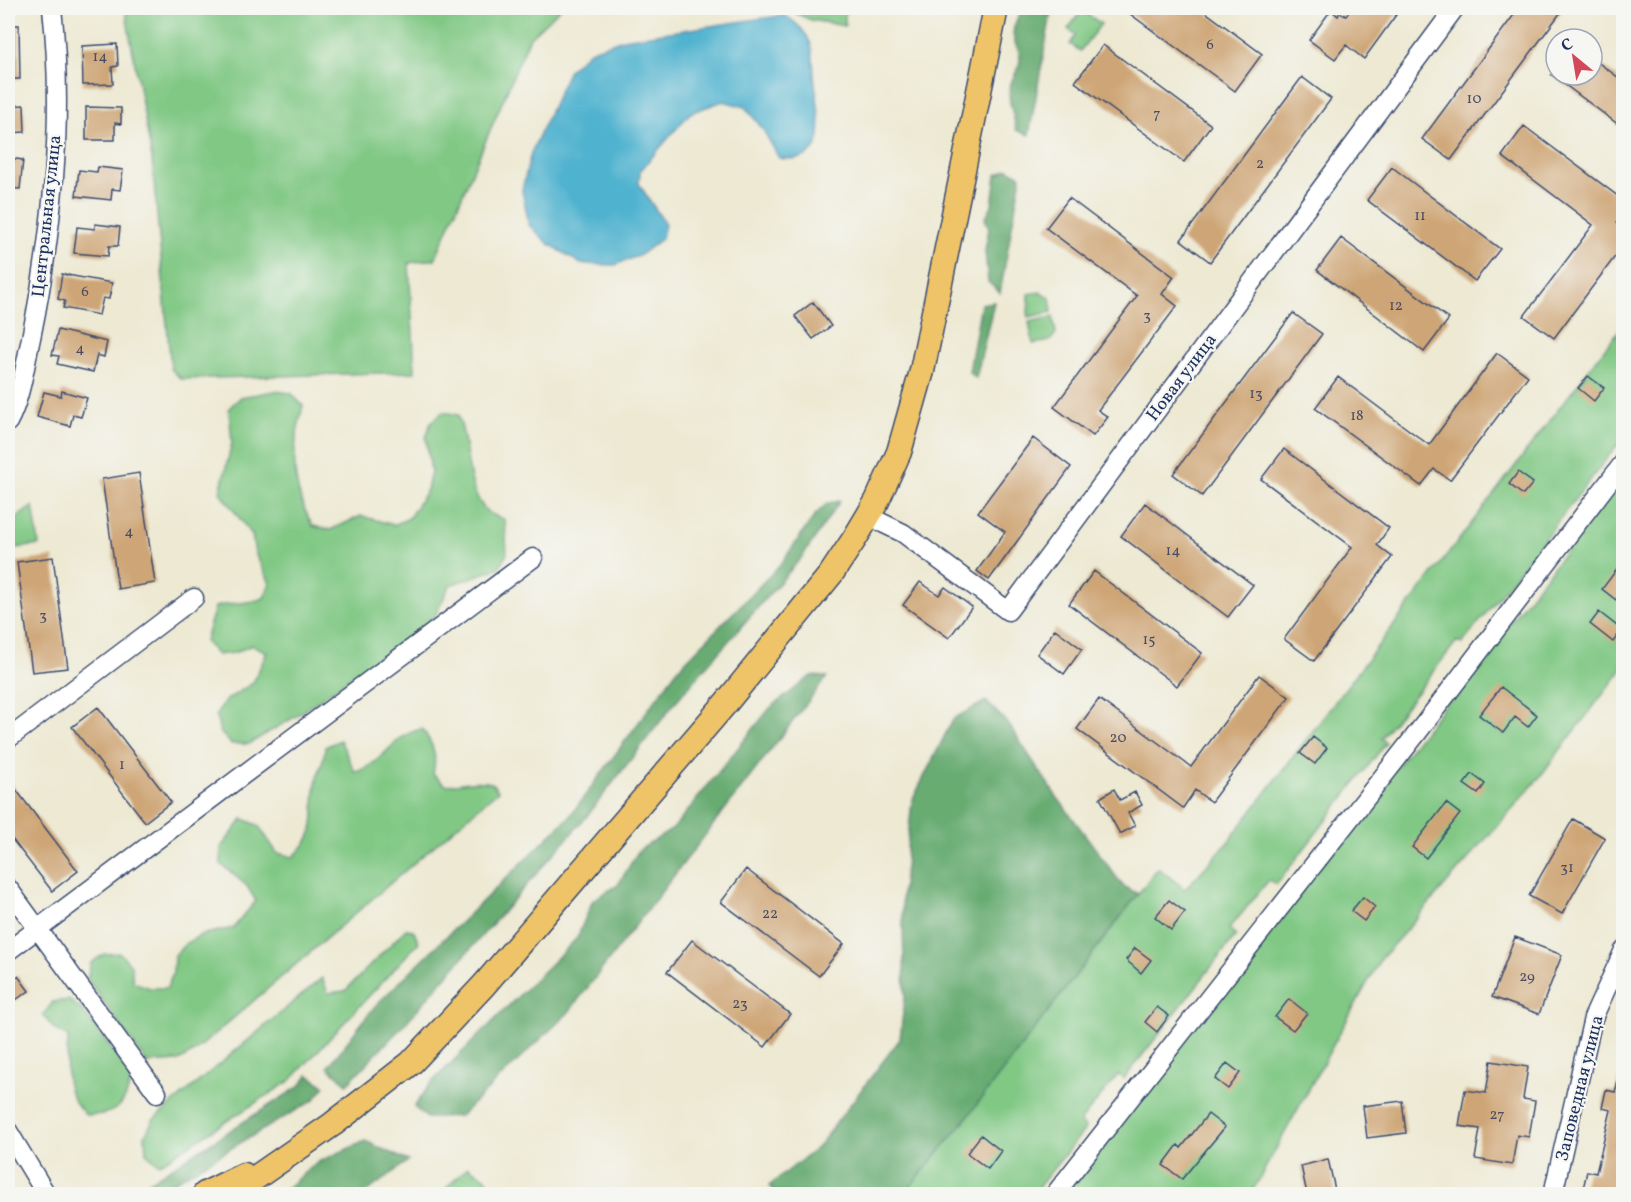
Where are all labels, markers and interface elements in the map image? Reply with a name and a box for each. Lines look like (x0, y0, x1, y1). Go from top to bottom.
north arrow (1544, 27, 1604, 87)
text: С (1558, 34, 1577, 58)
house number: 6 (1206, 35, 1214, 56)
house number: 14 (93, 47, 107, 68)
house number: 10 (1467, 89, 1481, 110)
house number: 7 (1153, 104, 1161, 125)
street label: Центральная улица (27, 134, 68, 298)
house number: 2 (1256, 154, 1264, 175)
house number: 11 (1414, 206, 1426, 227)
house number: 6 (81, 282, 89, 303)
house number: 12 (1389, 296, 1403, 317)
house number: 3 (1143, 306, 1151, 327)
street label: Новая улица (1141, 329, 1223, 427)
house number: 4 (76, 339, 85, 360)
house number: 13 (1249, 384, 1263, 405)
house number: 18 (1350, 406, 1364, 427)
house number: 4 (125, 522, 134, 543)
house number: 14 (1166, 541, 1180, 562)
house number: 3 (39, 606, 47, 627)
house number: 15 (1142, 630, 1156, 651)
house number: 20 (1110, 728, 1126, 749)
house number: 1 (119, 755, 125, 776)
house number: 31 (1560, 858, 1574, 879)
house number: 22 (762, 904, 778, 925)
house number: 29 (1519, 967, 1535, 988)
house number: 23 (732, 994, 748, 1015)
street label: Заповедная улица (1550, 1013, 1611, 1164)
house number: 27 (1490, 1105, 1504, 1126)

